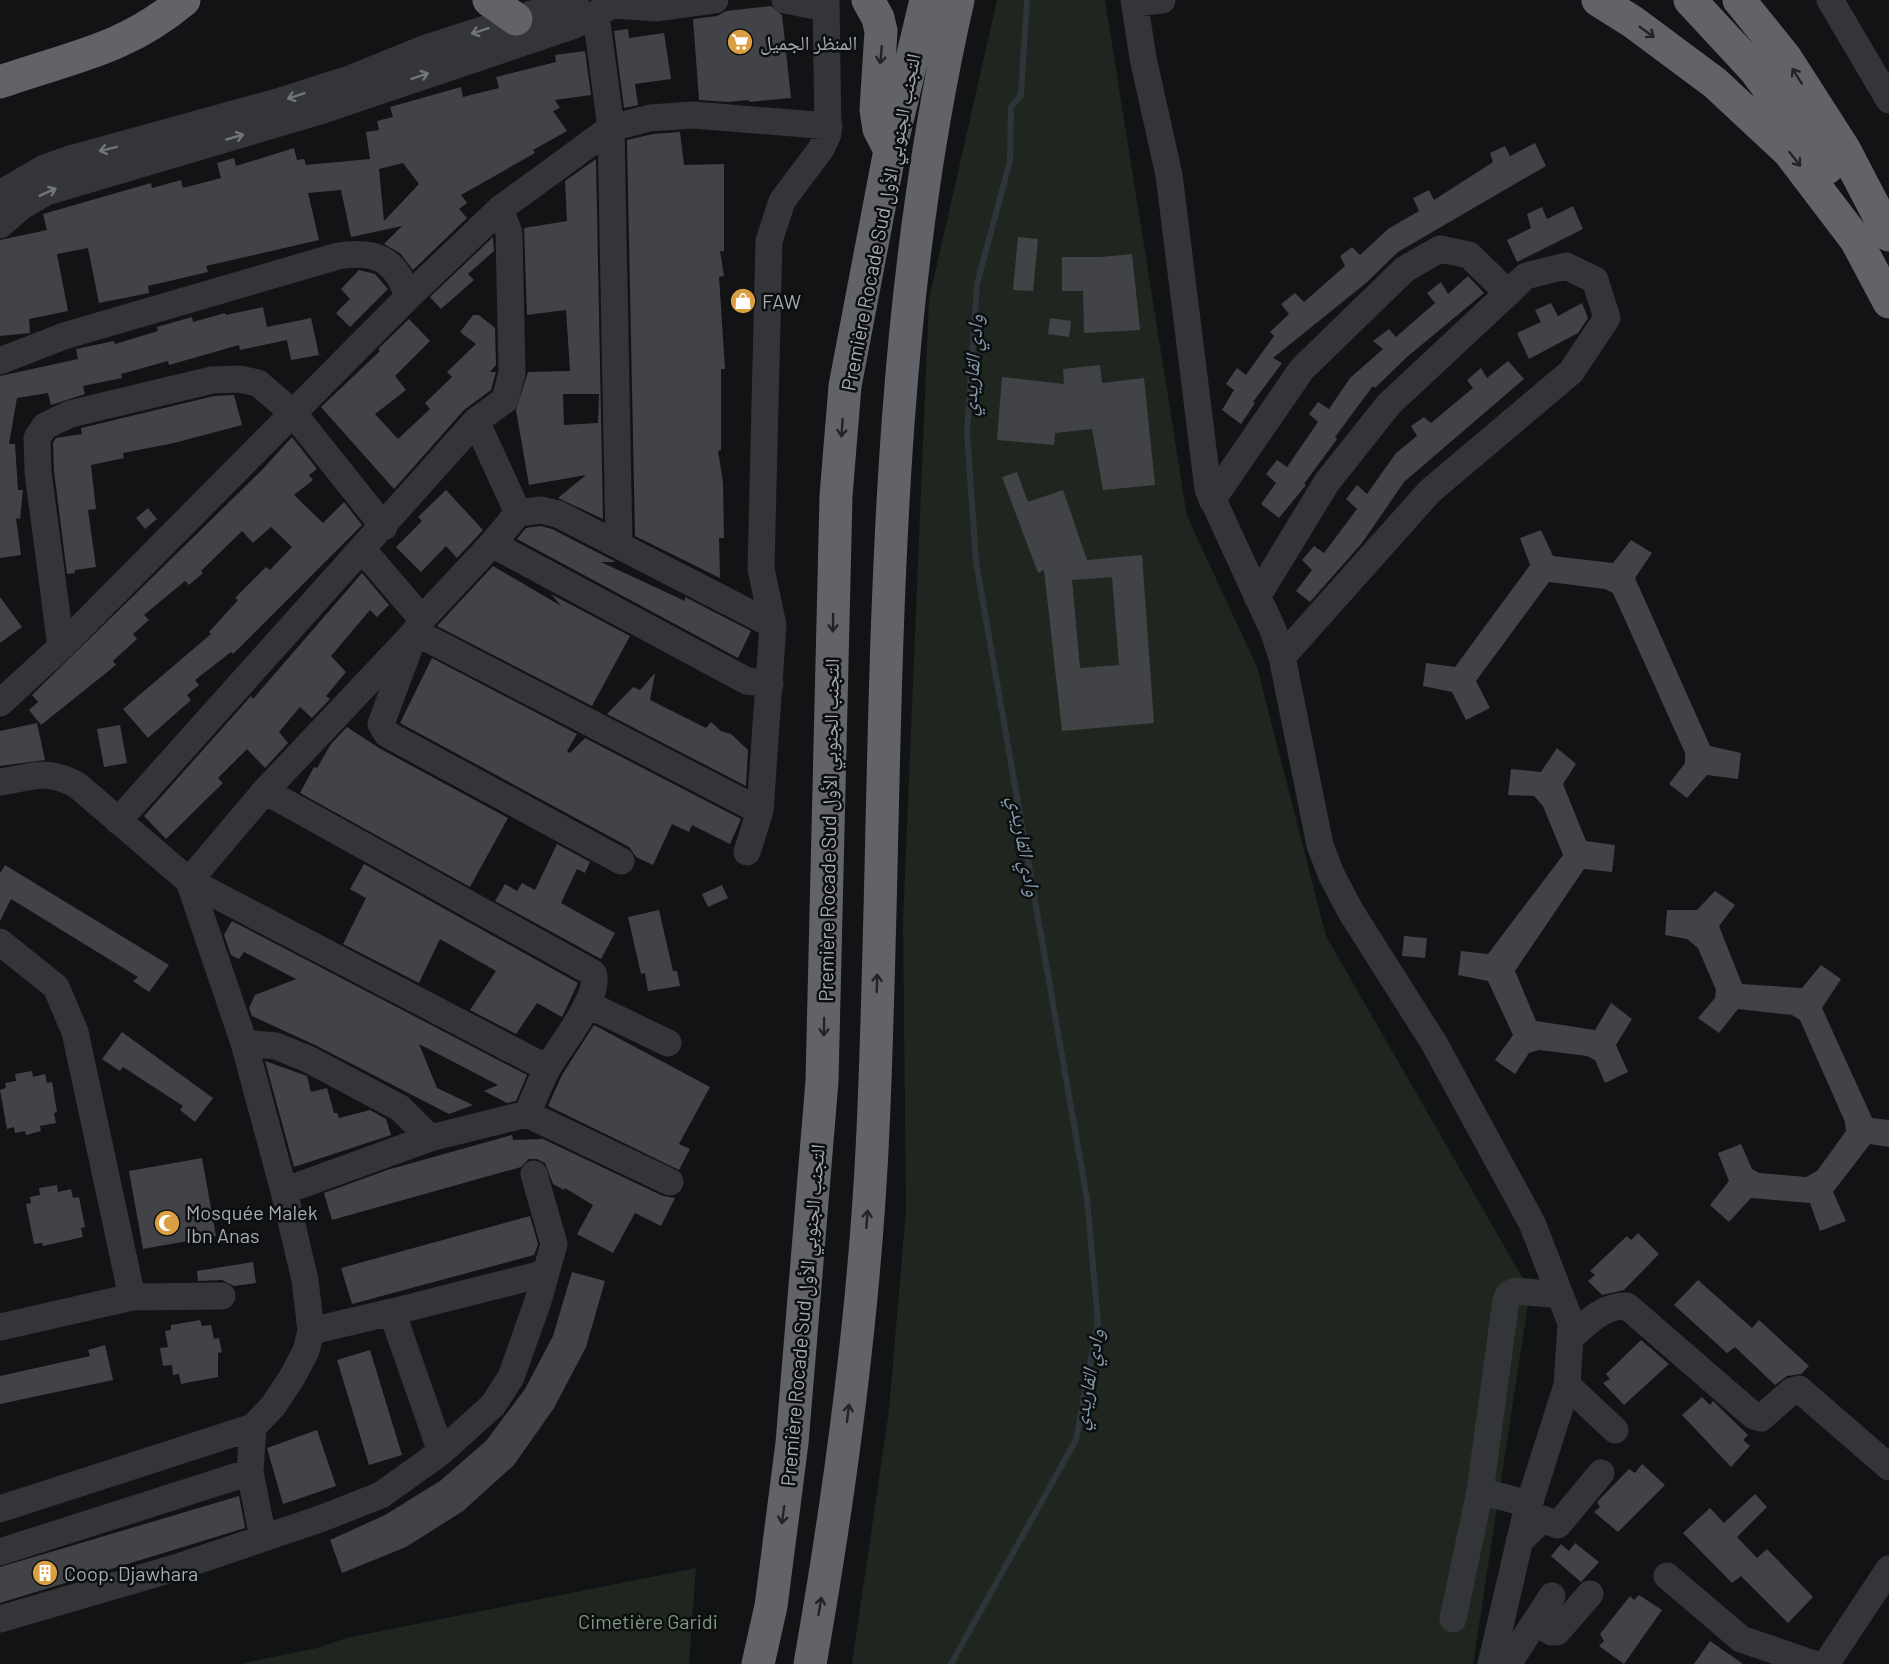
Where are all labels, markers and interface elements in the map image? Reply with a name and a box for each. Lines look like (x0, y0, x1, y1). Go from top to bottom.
one-way arrow (471, 26, 490, 37)
one-way arrow (1639, 26, 1655, 38)
supermarket icon: المنظر الجميل (725, 27, 755, 57)
place label: المنظر الجميل (760, 30, 857, 55)
one-way arrow (875, 45, 886, 65)
street label: Première Rocade Sud التجنب الجنوبي الأول (835, 51, 930, 394)
one-way arrow (1790, 68, 1802, 85)
one-way arrow (410, 70, 429, 81)
one-way arrow (287, 91, 306, 102)
one-way arrow (225, 131, 244, 142)
one-way arrow (99, 144, 118, 155)
one-way arrow (1788, 151, 1801, 167)
one-way arrow (39, 186, 57, 197)
shop icon: FAW (728, 286, 758, 316)
place label: FAW (762, 289, 802, 313)
water label: وادي القاريدي (955, 313, 992, 417)
one-way arrow (836, 417, 847, 437)
one-way arrow (828, 612, 839, 632)
street label: Première Rocade Sud التجنب الجنوبي الأول (813, 658, 848, 1002)
water label: وادي القاريدي (1000, 794, 1047, 899)
one-way arrow (872, 973, 883, 993)
one-way arrow (818, 1017, 829, 1037)
street label: Première Rocade Sud التجنب الجنوبي الأول (775, 1143, 834, 1487)
place label: Mosquée Malek Ibn Anas (186, 1200, 318, 1247)
mosque icon: Mosquée Malek Ibn Anas (152, 1208, 182, 1238)
one-way arrow (862, 1210, 873, 1230)
water label: وادي القاريدي (1066, 1327, 1113, 1432)
one-way arrow (842, 1404, 853, 1424)
one-way arrow (777, 1504, 788, 1524)
building icon: Coop. Djawhara (30, 1558, 60, 1588)
place label: Coop. Djawhara (64, 1561, 198, 1585)
one-way arrow (815, 1597, 826, 1617)
park label: Cimetière Garidi (578, 1609, 718, 1633)

